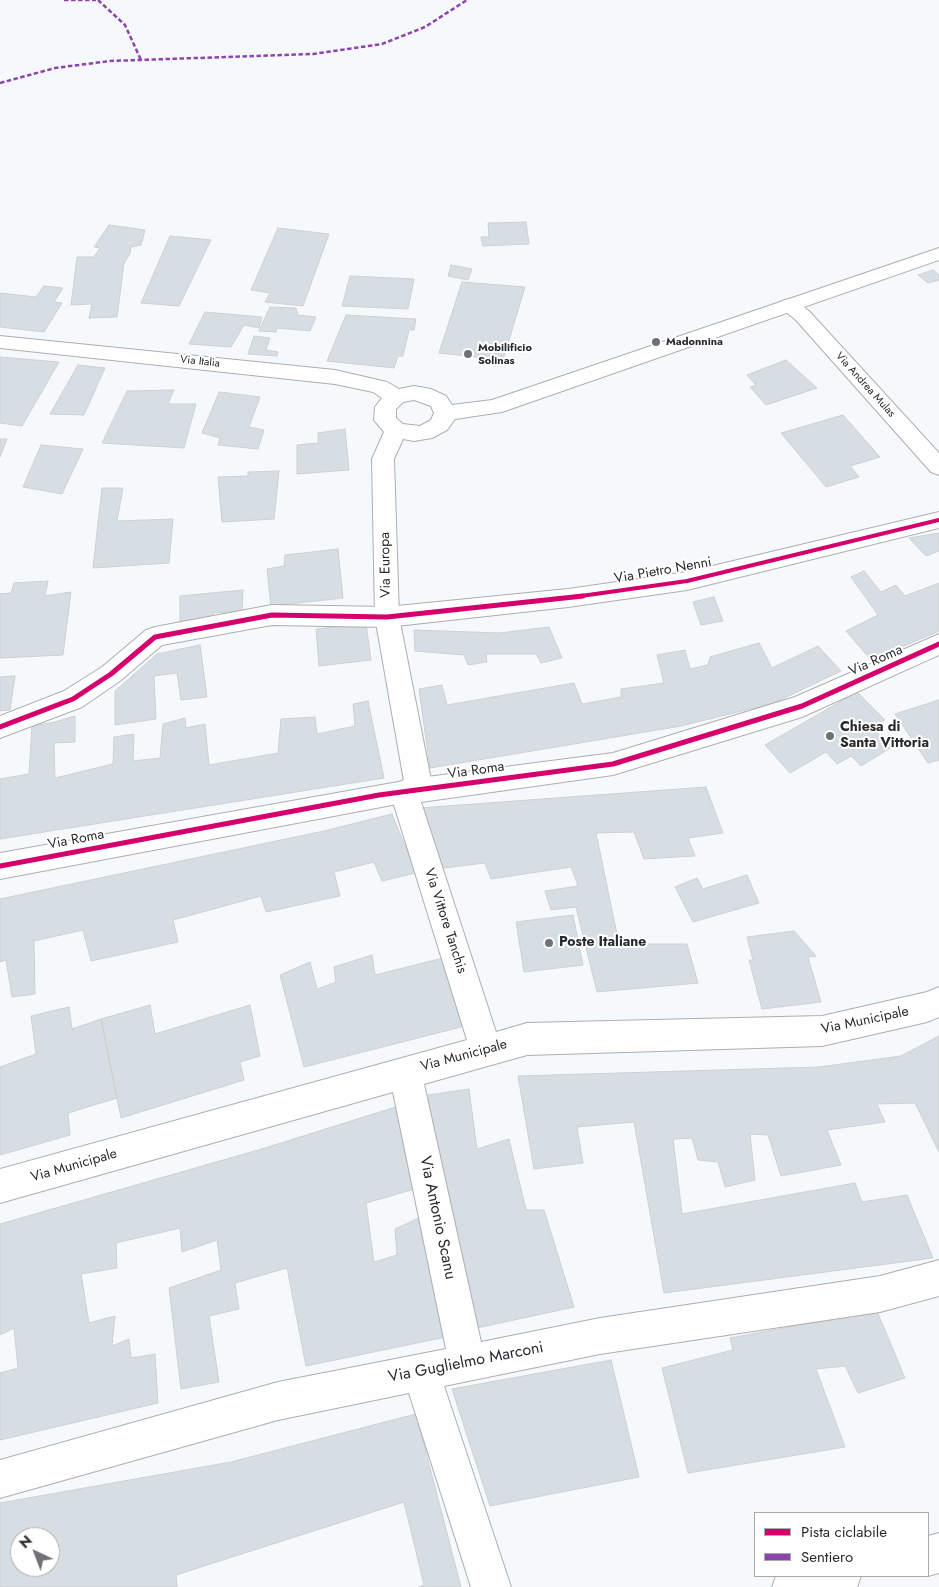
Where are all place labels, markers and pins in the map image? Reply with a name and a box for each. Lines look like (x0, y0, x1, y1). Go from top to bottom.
place label: Madonnina (666, 335, 723, 349)
marker: Madonnina (650, 336, 662, 348)
place label: Mobilificio Solinas (478, 341, 532, 367)
marker: Mobilificio Solinas (462, 348, 474, 360)
place label: Chiesa di Santa Vittoria (840, 720, 929, 752)
marker: Chiesa di Santa Vittoria (824, 730, 836, 742)
place label: Poste Italiane (559, 935, 646, 951)
marker: Poste Italiane (543, 937, 555, 949)

